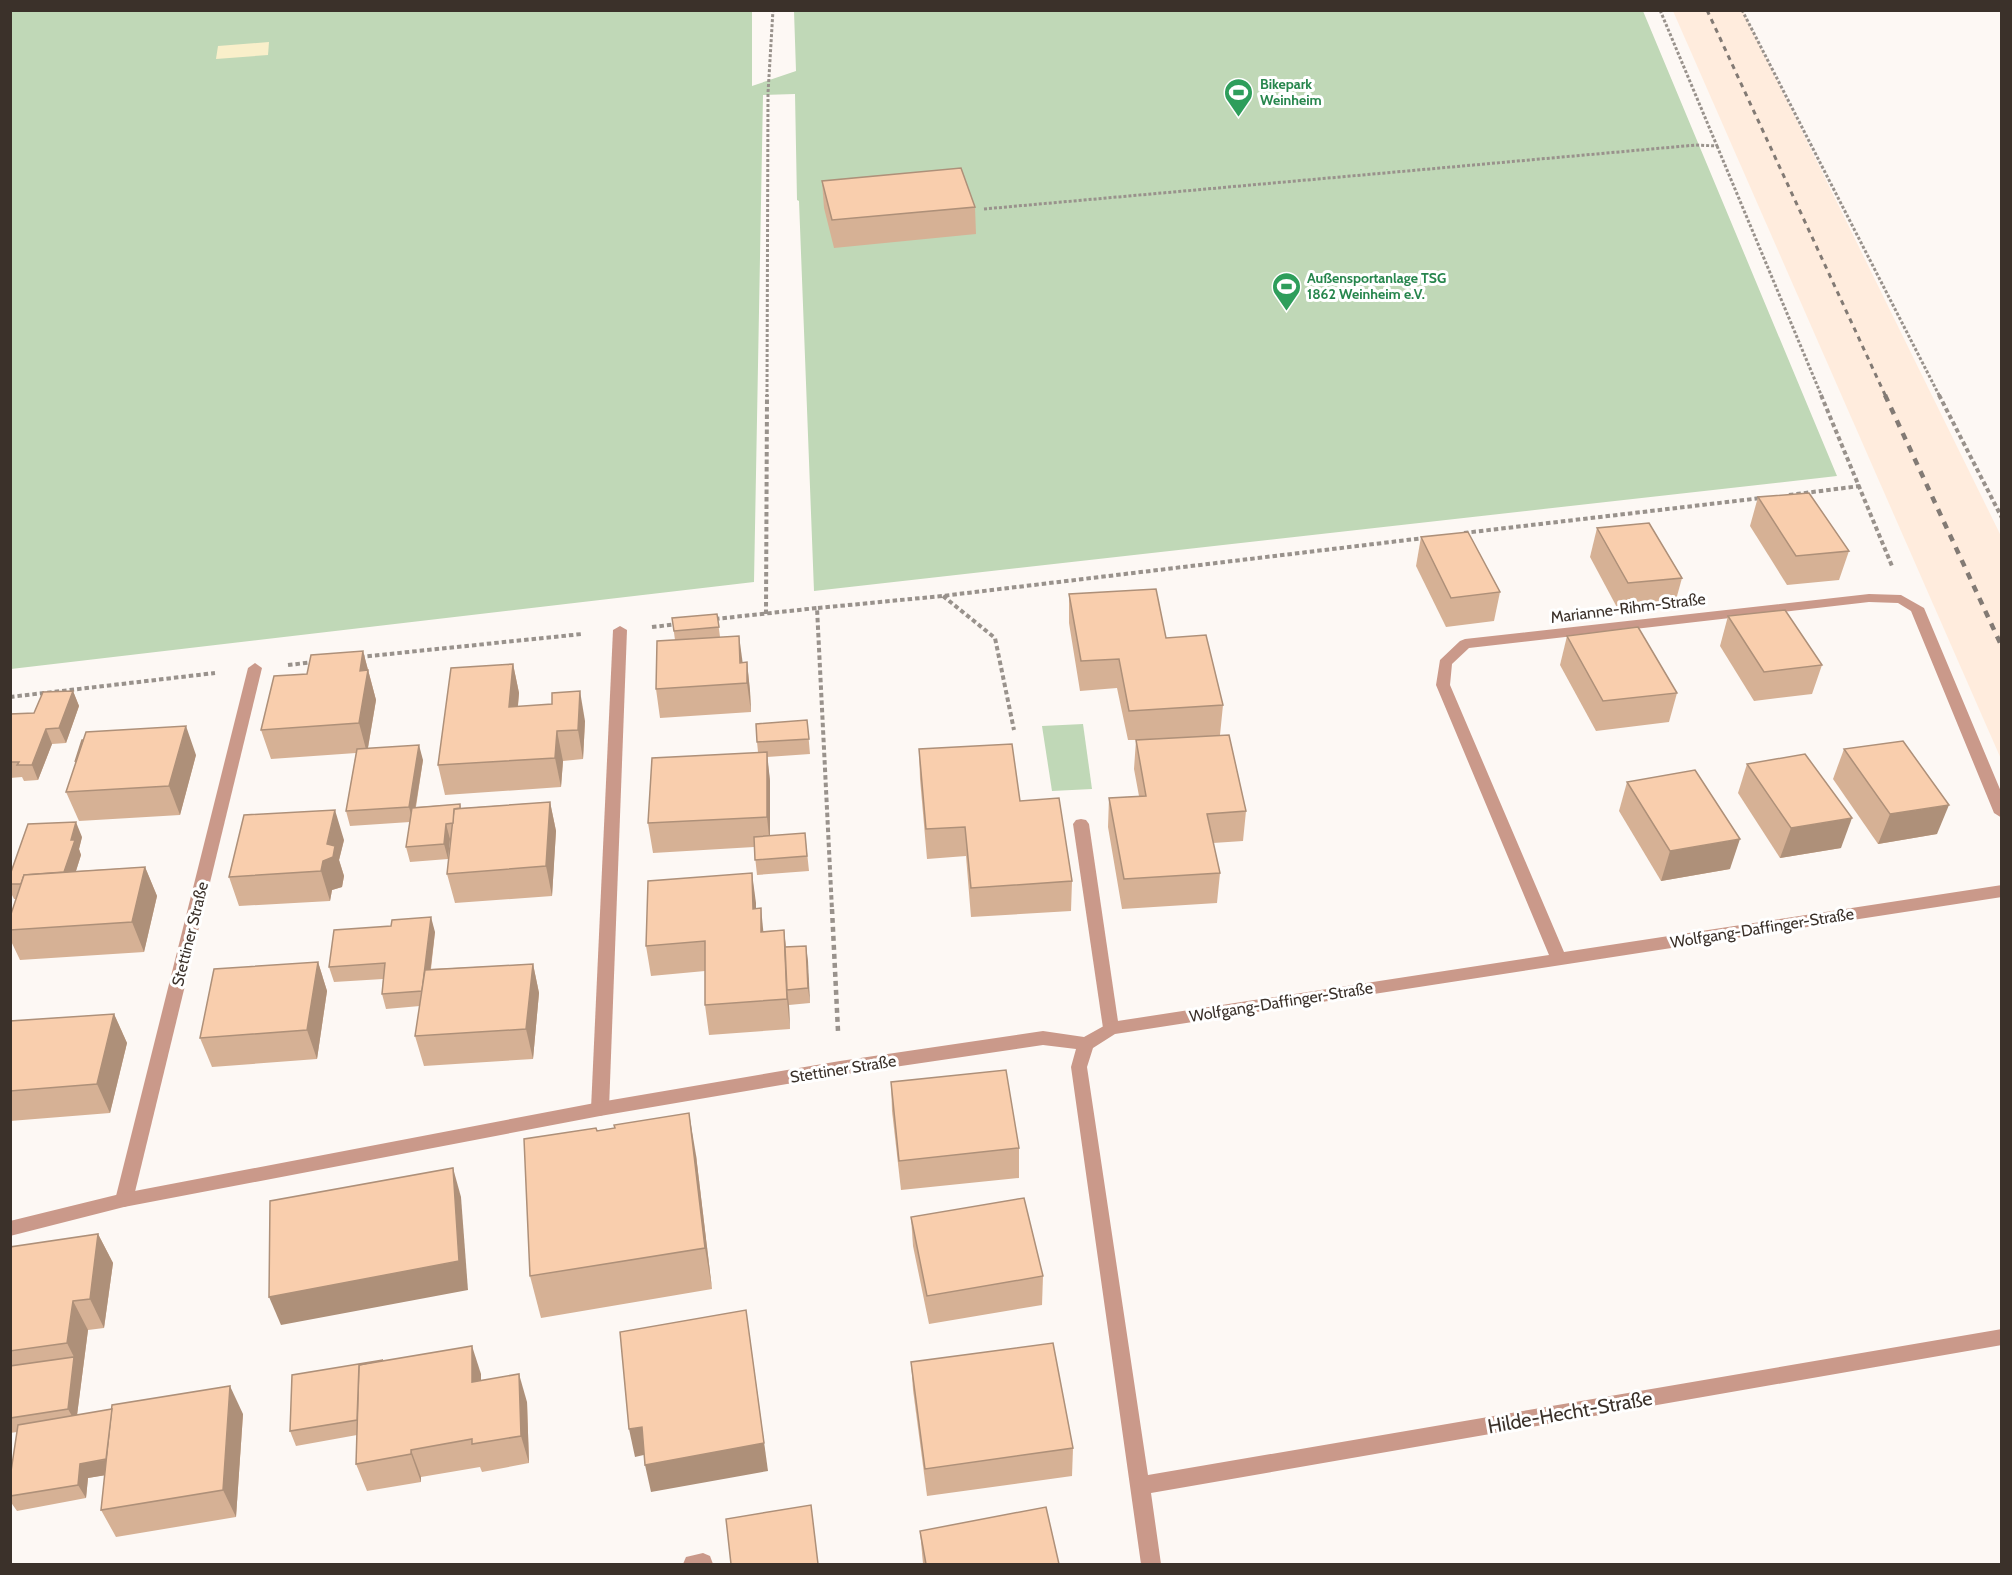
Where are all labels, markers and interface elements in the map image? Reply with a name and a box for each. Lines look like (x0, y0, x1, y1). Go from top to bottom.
place label: Bikepark Weinheim (1260, 75, 1322, 109)
sports icon: Bikepark Weinheim (1223, 76, 1255, 118)
place label: Außensportanlage TSG 1862 Weinheim e.V. (1307, 269, 1446, 303)
sports icon: Außensportanlage TSG 1862 Weinheim e.V. (1270, 270, 1302, 312)
street label: Marianne-Rihm-Straße (1549, 589, 1707, 627)
street label: Stettiner Straße (168, 880, 212, 988)
street label: Wolfgang-Daffinger-Straße (1669, 904, 1855, 952)
street label: Wolfgang-Daffinger-Straße (1188, 978, 1374, 1026)
street label: Stettiner Straße (789, 1051, 897, 1087)
street label: Hilde-Hecht-Straße (1486, 1386, 1654, 1438)

